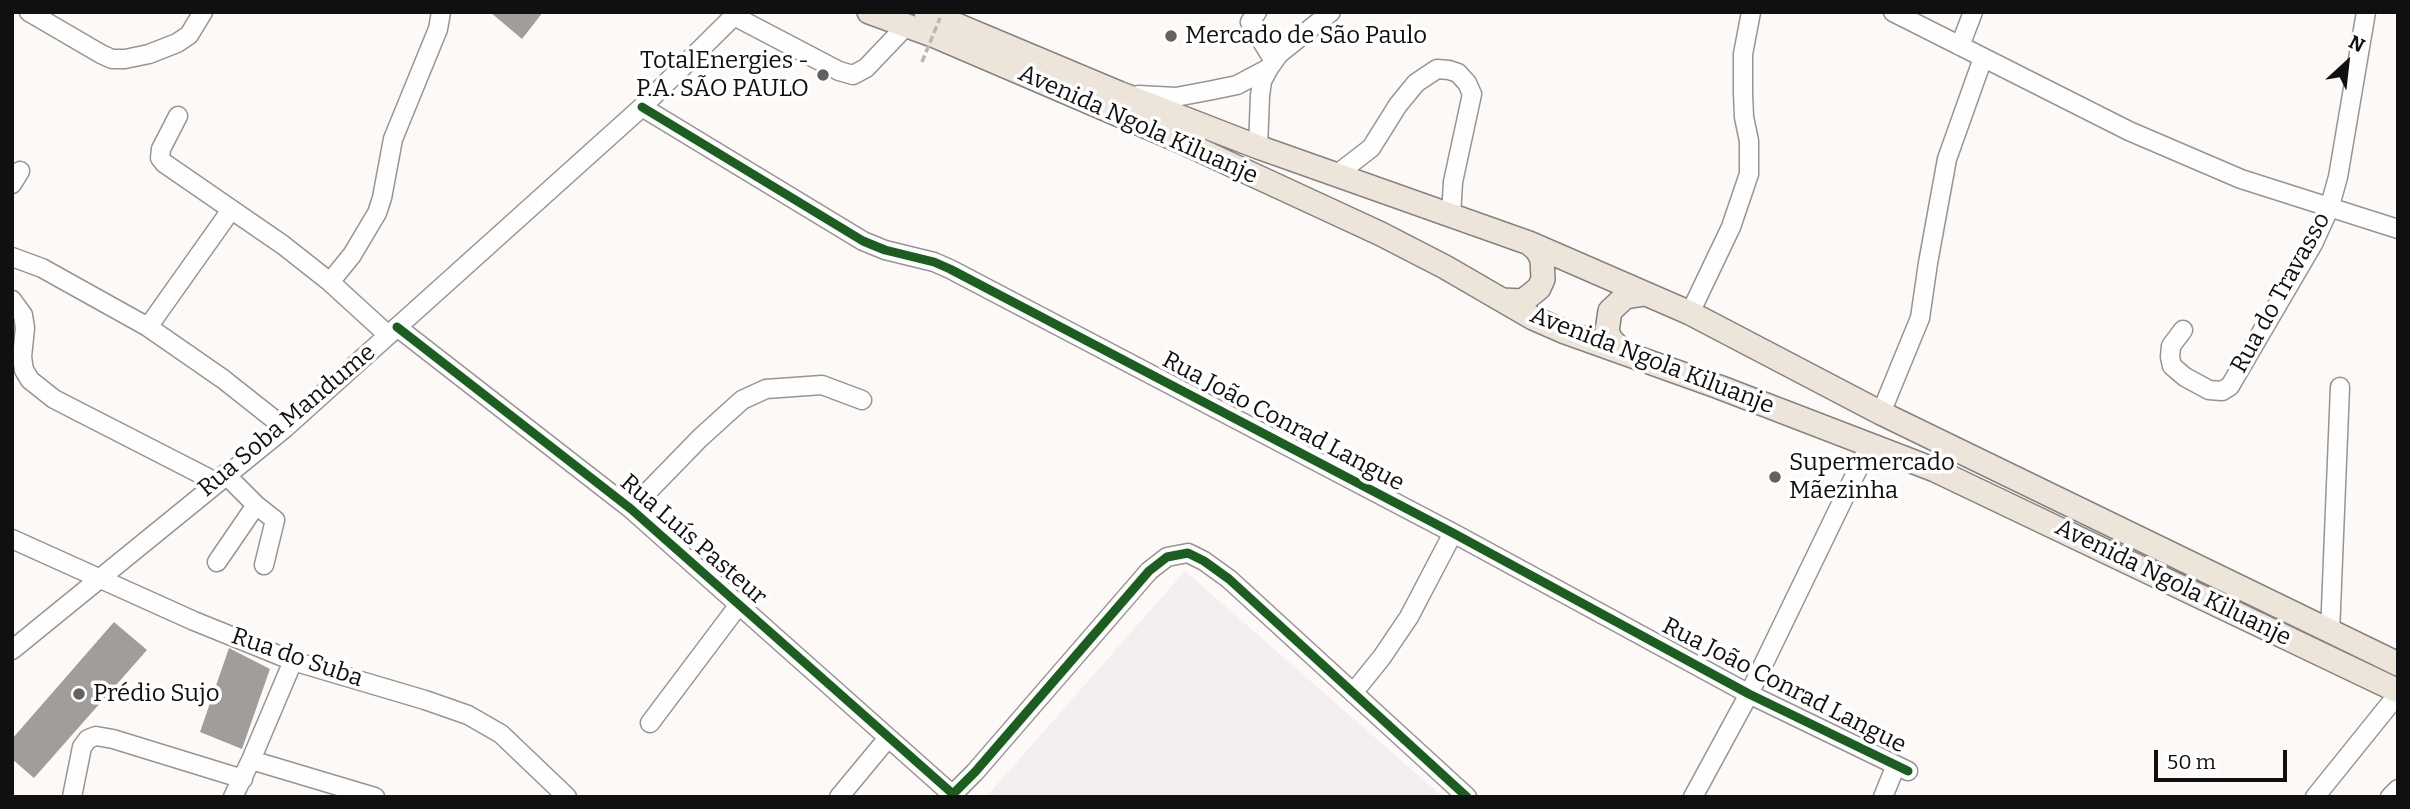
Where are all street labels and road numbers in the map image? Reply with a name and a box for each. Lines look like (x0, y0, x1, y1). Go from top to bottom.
street label: Avenida Ngola Kiluanje (1014, 59, 1262, 191)
street label: Rua do Travasso (2225, 208, 2337, 378)
street label: Avenida Ngola Kiluanje (1526, 301, 1778, 421)
street label: Rua Soba Mandume (193, 339, 381, 503)
street label: Rua João Conrad Langue (1157, 346, 1409, 498)
street label: Rua Luís Pasteur (614, 469, 772, 611)
street label: Avenida Ngola Kiluanje (2050, 513, 2296, 653)
street label: Rua João Conrad Langue (1657, 612, 1911, 760)
street label: Rua do Suba (228, 622, 366, 694)

